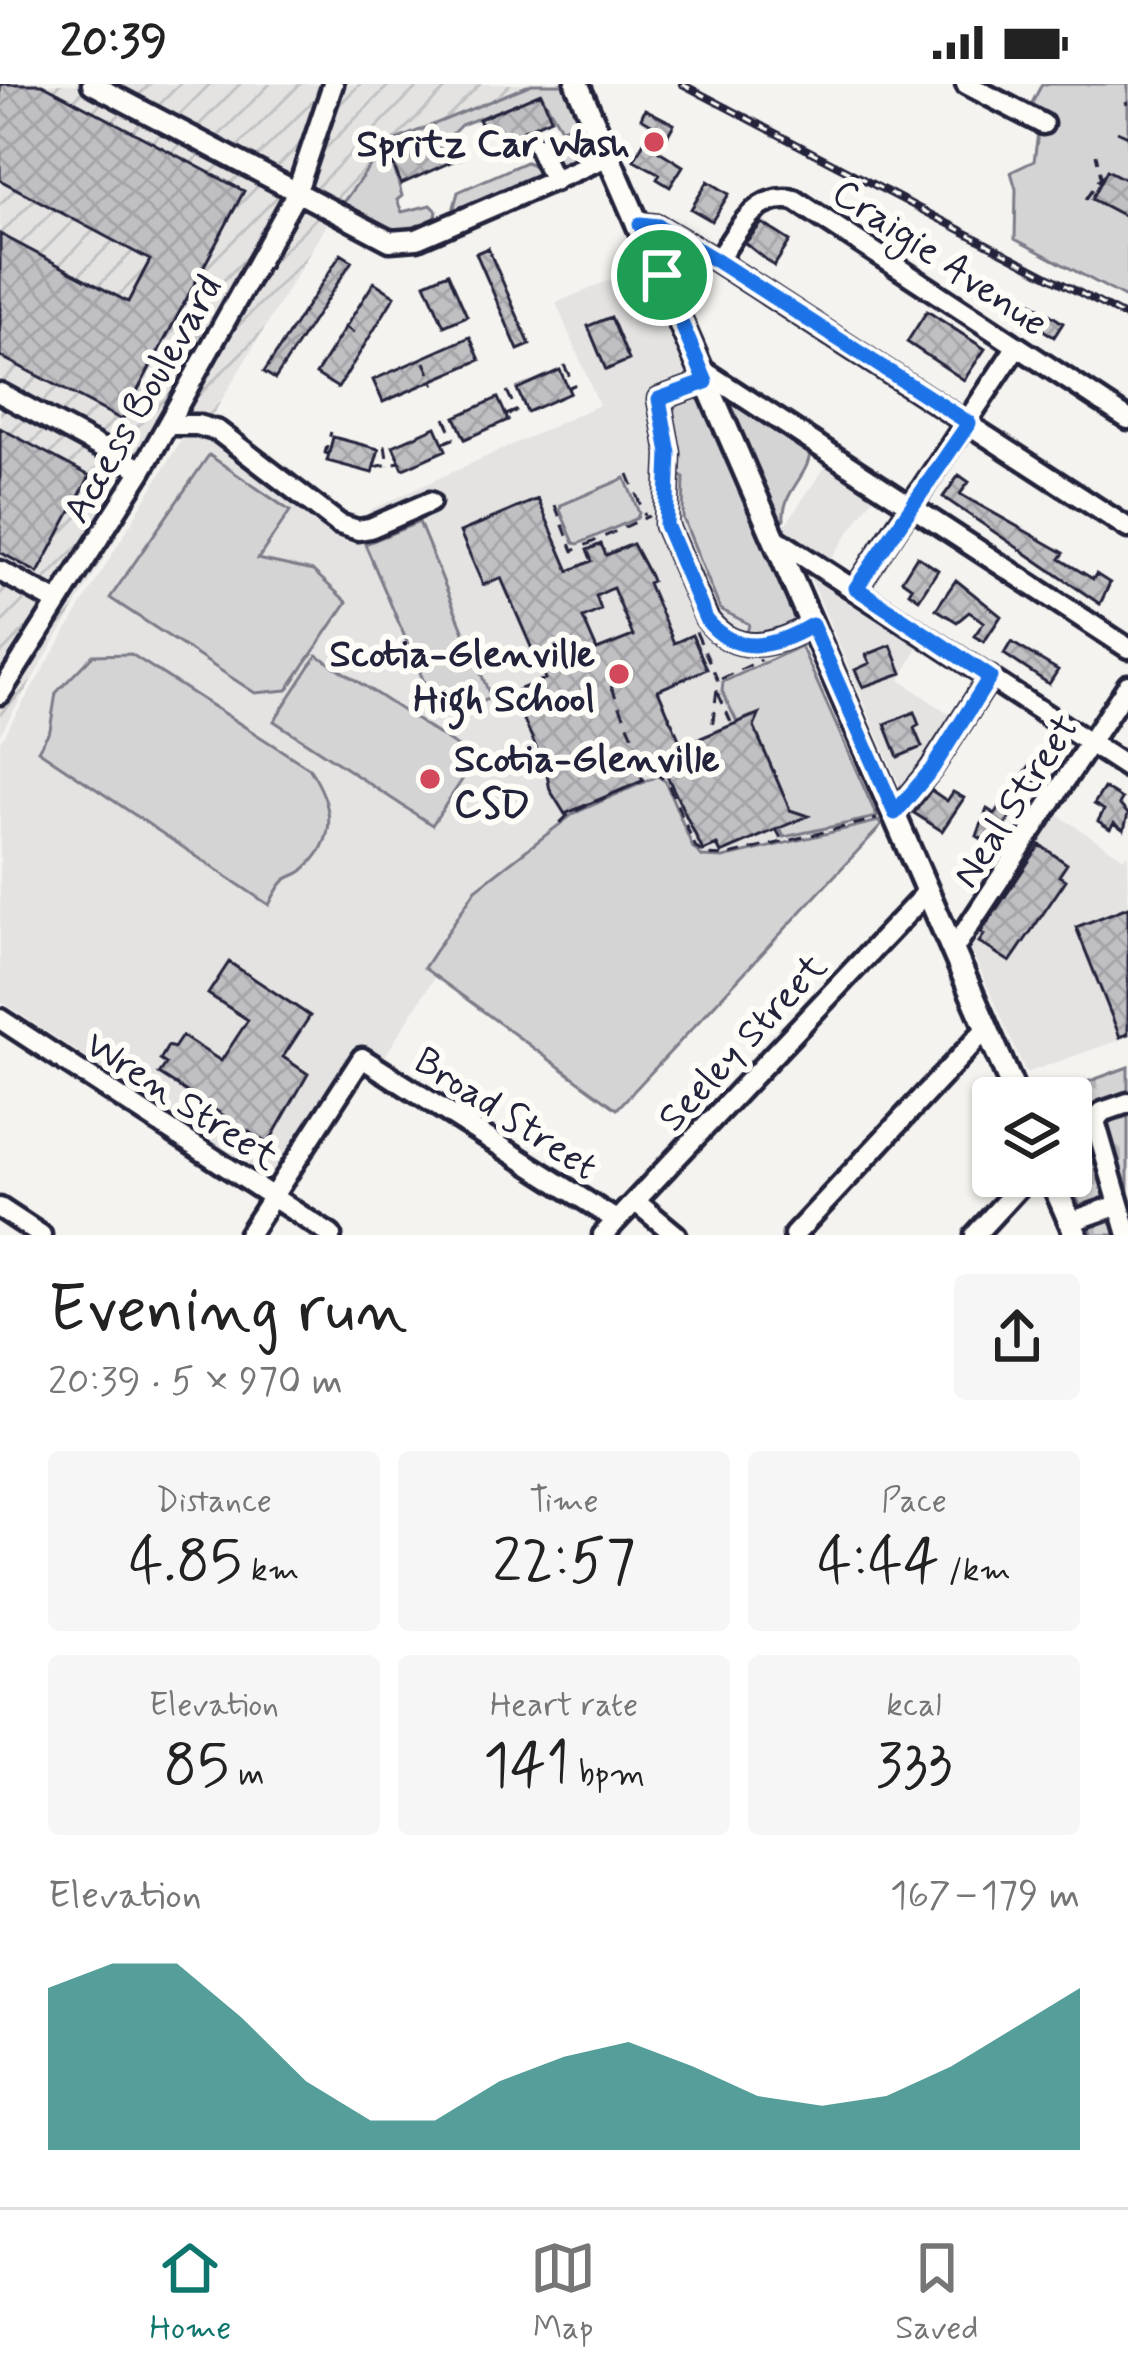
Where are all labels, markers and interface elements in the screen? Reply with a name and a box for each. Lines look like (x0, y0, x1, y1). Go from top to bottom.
text: 20:39 (60, 13, 167, 72)
place label: Spritz Car Wash (356, 120, 630, 171)
marker: Spritz Car Wash (641, 129, 667, 155)
street label: Craigie Avenue (820, 168, 1057, 352)
pin (611, 224, 713, 326)
icon: arrive (629, 242, 695, 308)
street label: Access Boulevard (52, 267, 236, 533)
place label: Scotia-Glenville High School (329, 630, 595, 730)
marker: Scotia-Glenville High School (606, 661, 632, 687)
street label: Neal Street (942, 705, 1092, 898)
place label: Scotia-Glenville CSD (454, 735, 720, 831)
marker: Scotia-Glenville CSD (417, 766, 443, 792)
street label: Seeley Street (648, 943, 839, 1144)
street label: Wren Street (75, 1020, 288, 1184)
street label: Broad Street (403, 1037, 607, 1193)
map controls (972, 1077, 1092, 1197)
button: layers (972, 1077, 1092, 1197)
text: Evening run (48, 1269, 408, 1355)
button: share (954, 1274, 1080, 1400)
text: 20:39 · 5 × 970 m (48, 1357, 343, 1408)
text: Distance (156, 1480, 272, 1524)
text: Time (529, 1480, 599, 1524)
text: Pace (881, 1480, 947, 1524)
text: 4.85 (129, 1524, 242, 1603)
text: 22:57 (492, 1524, 636, 1603)
text: 4:44 (817, 1524, 939, 1603)
text: km (242, 1549, 299, 1593)
text: /km (939, 1549, 1011, 1593)
text: Elevation (149, 1684, 279, 1728)
text: Heart rate (490, 1684, 638, 1728)
text: kcal (886, 1684, 942, 1728)
text: 85 (163, 1728, 229, 1807)
text: 141 (483, 1728, 570, 1807)
text: 333 (876, 1728, 952, 1807)
text: m (229, 1753, 265, 1797)
text: bpm (570, 1753, 645, 1797)
text: Elevation (48, 1871, 202, 1922)
text: 167–179 m (890, 1871, 1080, 1922)
tab: Home (149, 2235, 231, 2351)
tab: Map (530, 2235, 596, 2351)
tab: Saved (895, 2235, 979, 2351)

